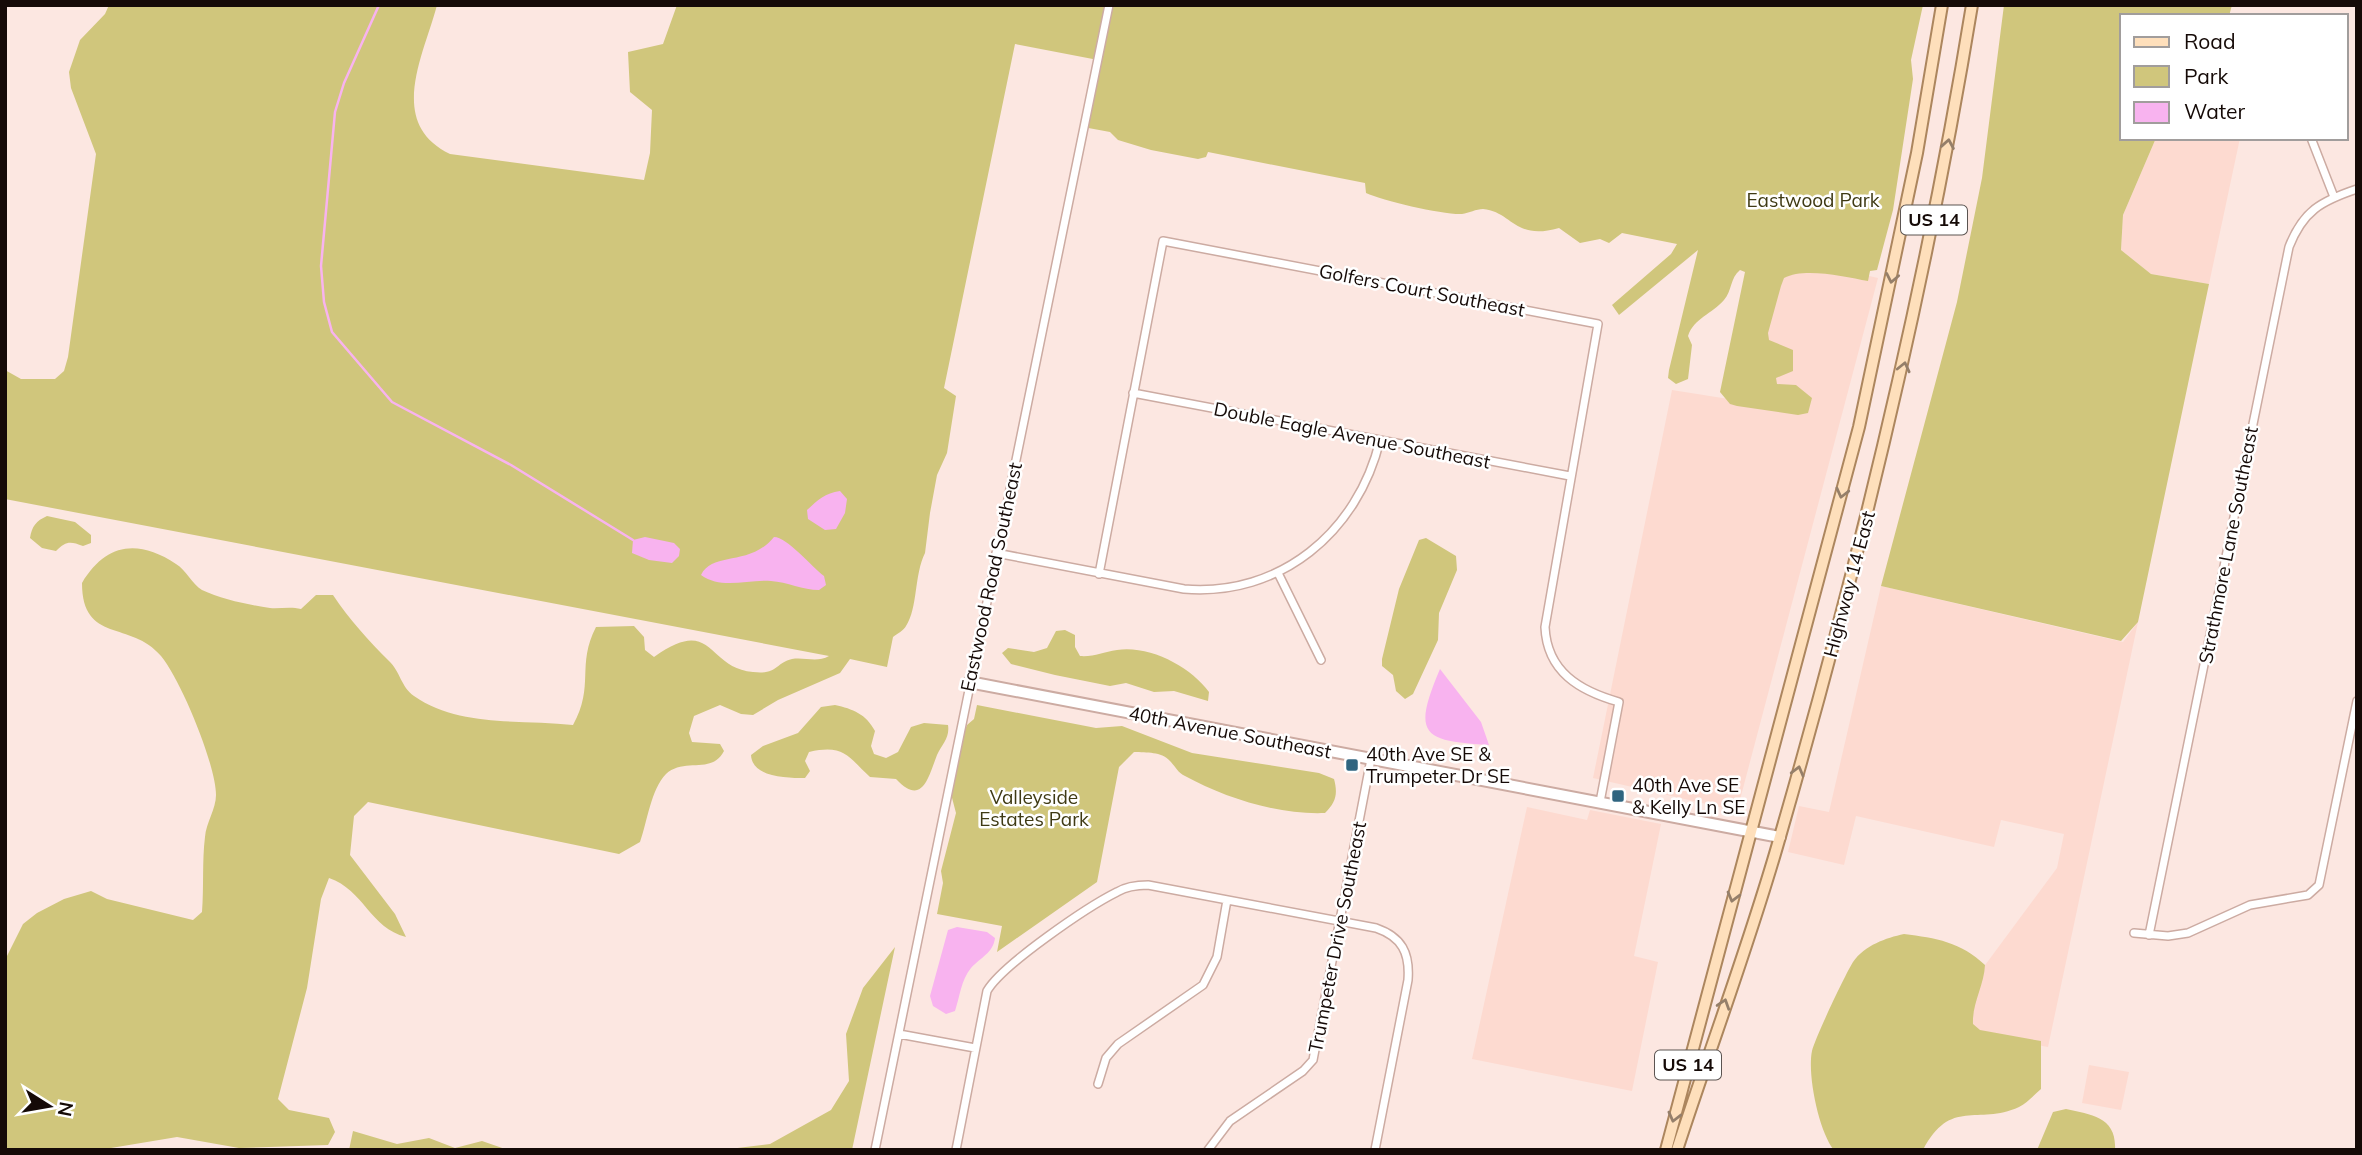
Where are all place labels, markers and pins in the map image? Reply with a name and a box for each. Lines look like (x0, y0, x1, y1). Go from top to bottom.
place label: 40th Ave SE & Trumpeter Dr SE (1366, 742, 1510, 788)
marker: 40th Ave SE & Trumpeter Dr SE (1344, 757, 1360, 773)
place label: 40th Ave SE & Kelly Ln SE (1632, 773, 1745, 819)
marker: 40th Ave SE & Kelly Ln SE (1610, 788, 1626, 804)

